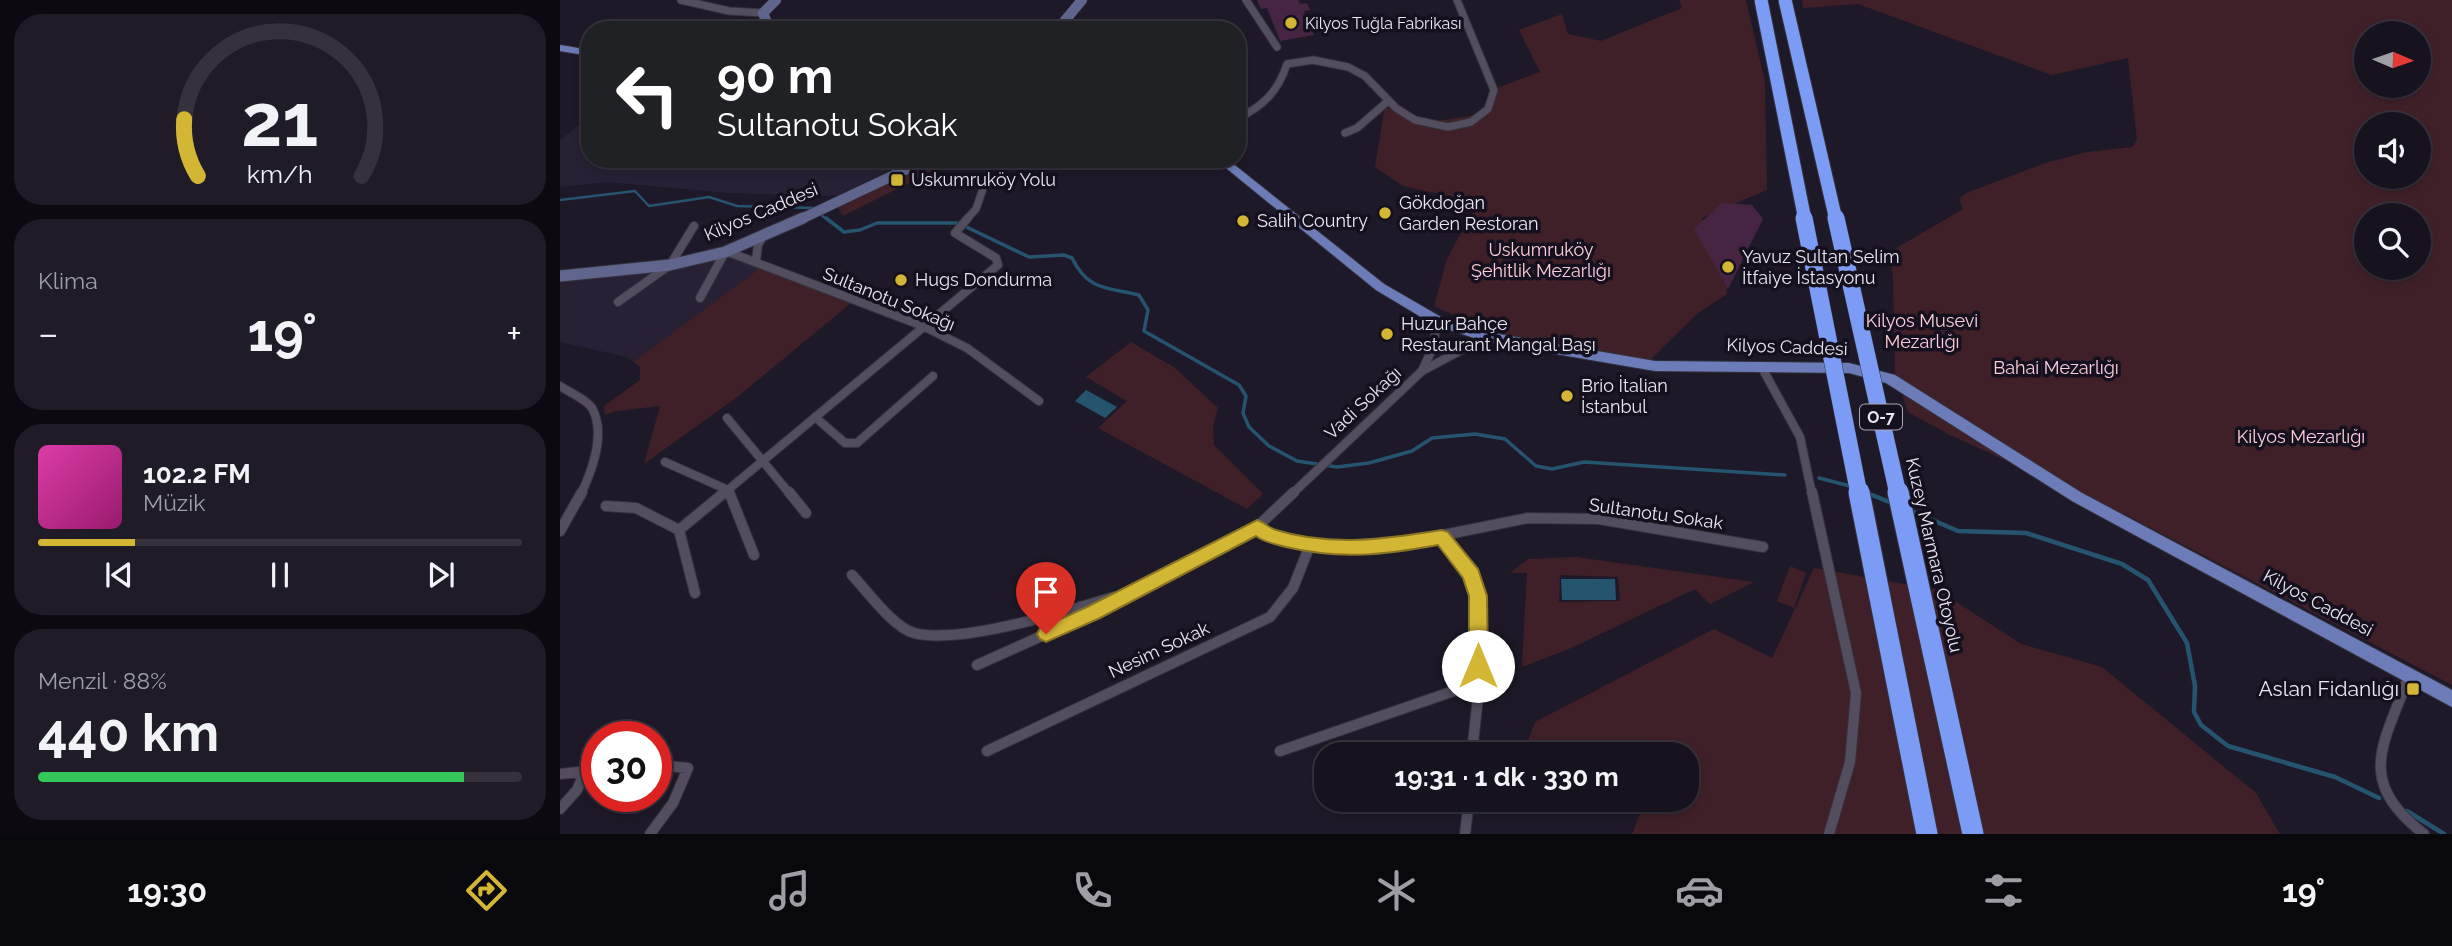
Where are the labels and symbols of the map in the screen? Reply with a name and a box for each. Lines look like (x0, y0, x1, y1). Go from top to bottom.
place label: Kilyos Tuğla Fabrikası (1305, 14, 1462, 33)
marker: Kilyos Tuğla Fabrikası (1283, 15, 1299, 31)
north arrow (2354, 21, 2431, 98)
place label: Uskumruköy Yolu (911, 169, 1056, 190)
marker: Uskumruköy Yolu (889, 172, 905, 188)
street label: Kilyos Caddesi (701, 178, 821, 245)
place label: Gökdoğan Garden Restoran (1399, 192, 1539, 234)
marker: Gökdoğan Garden Restoran (1377, 205, 1393, 221)
place label: Salih Country (1257, 210, 1368, 231)
marker: Salih Country (1235, 213, 1251, 229)
park label: Uskumruköy Şehitlik Mezarlığı (1471, 239, 1611, 281)
place label: Yavuz Sultan Selim İtfaiye İstasyonu (1742, 246, 1900, 288)
marker: Yavuz Sultan Selim İtfaiye İstasyonu (1720, 259, 1736, 275)
street label: Sultanotu Sokağı (820, 262, 958, 335)
place label: Hugs Dondurma (915, 269, 1052, 290)
marker: Hugs Dondurma (893, 272, 909, 288)
park label: Kilyos Musevi Mezarlığı (1866, 310, 1978, 352)
place label: Huzur Bahçe Restaurant Mangal Başı (1401, 313, 1596, 355)
marker: Huzur Bahçe Restaurant Mangal Başı (1379, 326, 1395, 342)
street label: Kilyos Caddesi (1726, 334, 1848, 359)
park label: Bahai Mezarlığı (1993, 357, 2119, 378)
street label: Vadi Sokağı (1320, 362, 1405, 443)
place label: Brio İtalian İstanbul (1581, 375, 1668, 417)
marker: Brio İtalian İstanbul (1559, 388, 1575, 404)
road number: O-7 (1860, 404, 1902, 430)
park label: Kilyos Mezarlığı (2237, 426, 2365, 447)
street label: Kuzey Marmara Otoyolu (1902, 456, 1967, 654)
street label: Sultanotu Sokak (1588, 494, 1725, 533)
pin (1016, 562, 1076, 634)
street label: Kilyos Caddesi (2260, 565, 2377, 640)
street label: Nesim Sokak (1105, 617, 1213, 682)
position arrow (1441, 629, 1515, 703)
place label: Aslan Fidanlığı (2259, 676, 2399, 701)
marker: Aslan Fidanlığı (2405, 681, 2421, 697)
speed limit sign: 30 (581, 721, 672, 812)

